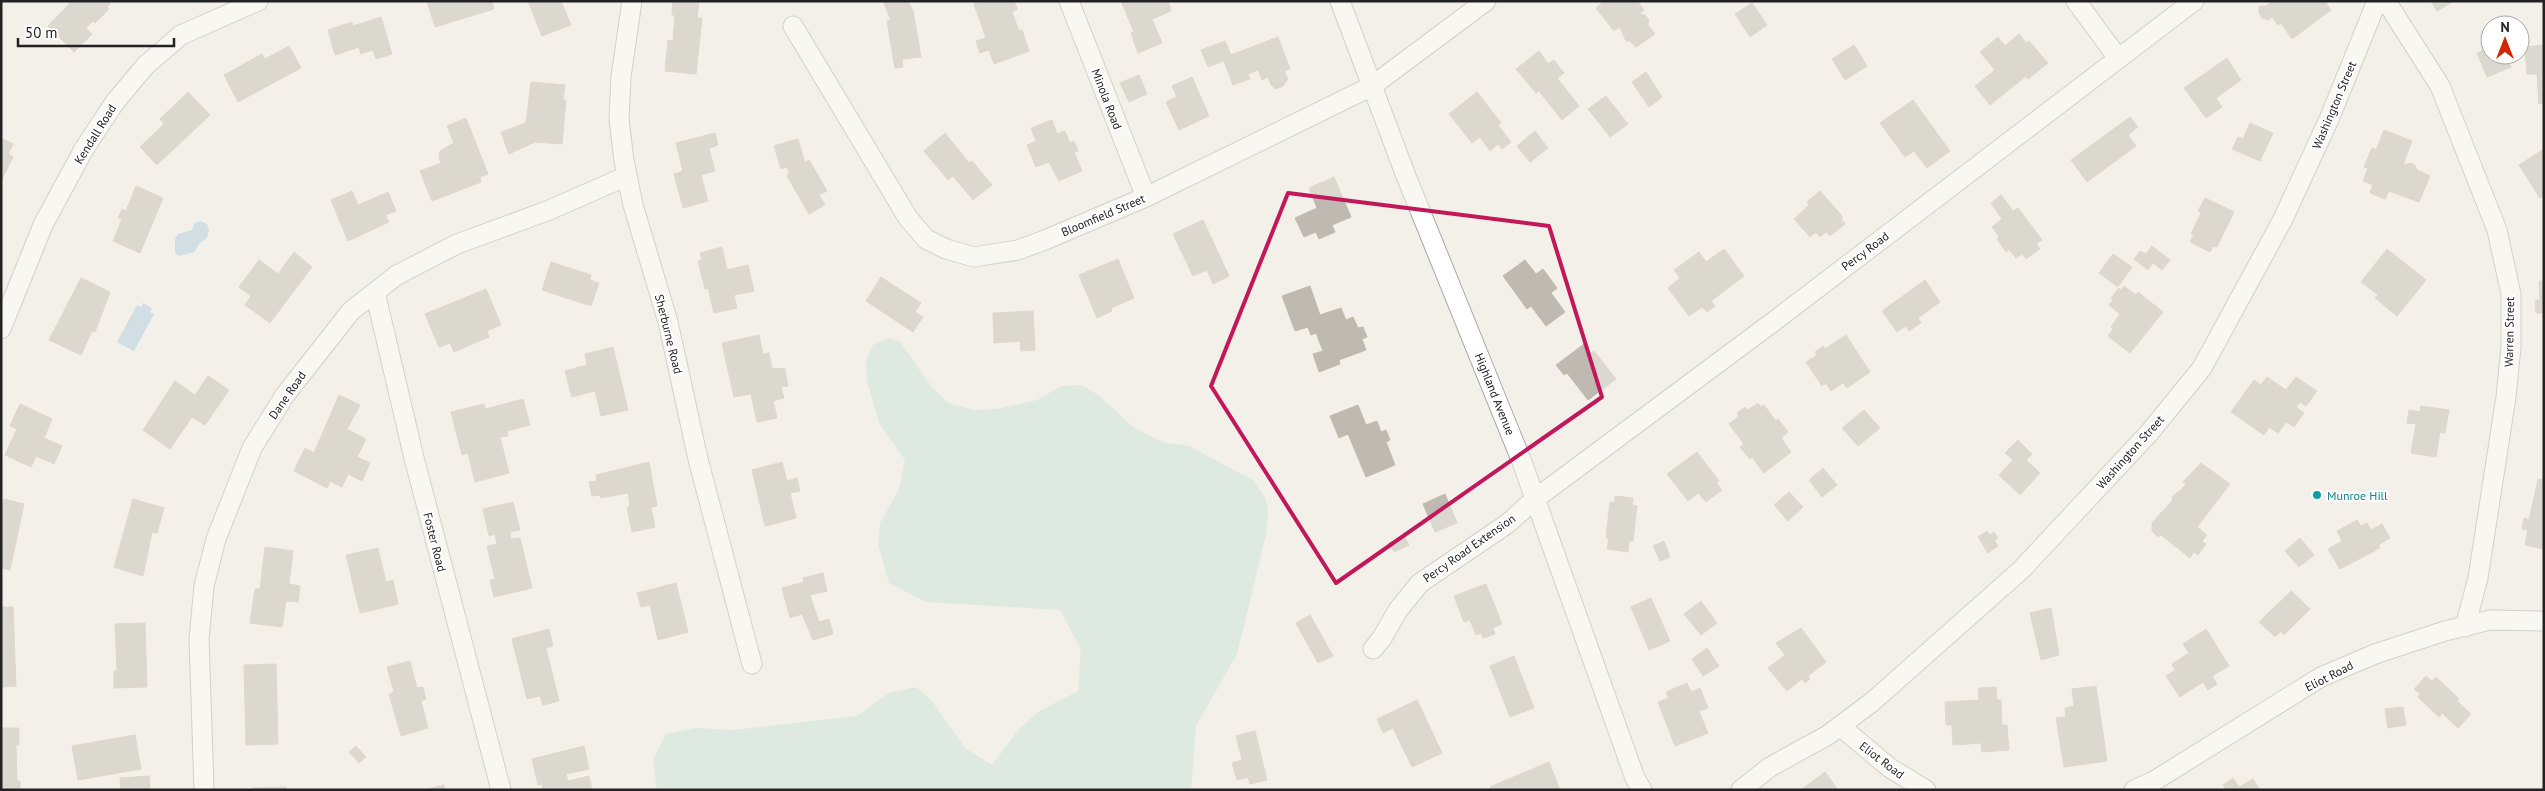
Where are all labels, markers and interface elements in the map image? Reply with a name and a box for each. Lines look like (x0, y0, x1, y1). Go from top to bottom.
scale bar (18, 15, 174, 47)
north arrow (2480, 15, 2530, 65)
text: N (2500, 18, 2510, 36)
text: 50 m (25, 23, 58, 42)
street label: Washington Street (2309, 59, 2359, 151)
street label: Minola Road (1089, 67, 1125, 131)
street label: Kendall Road (71, 101, 119, 167)
street label: Bloomfield Street (1059, 191, 1147, 239)
street label: Percy Road (1838, 228, 1892, 274)
street label: Sherburne Road (652, 293, 686, 375)
street label: Warren Street (2501, 297, 2517, 367)
street label: Highland Avenue (1472, 351, 1518, 437)
street label: Dane Road (265, 368, 309, 422)
street label: Washington Street (2093, 412, 2167, 492)
place label: Munroe Hill (2327, 488, 2388, 503)
marker: Munroe Hill (2311, 489, 2323, 501)
street label: Foster Road (420, 511, 450, 573)
street label: Percy Road Extension (1420, 511, 1518, 585)
street label: Eliot Road (2302, 657, 2356, 695)
street label: Eliot Road (1857, 738, 1907, 782)

